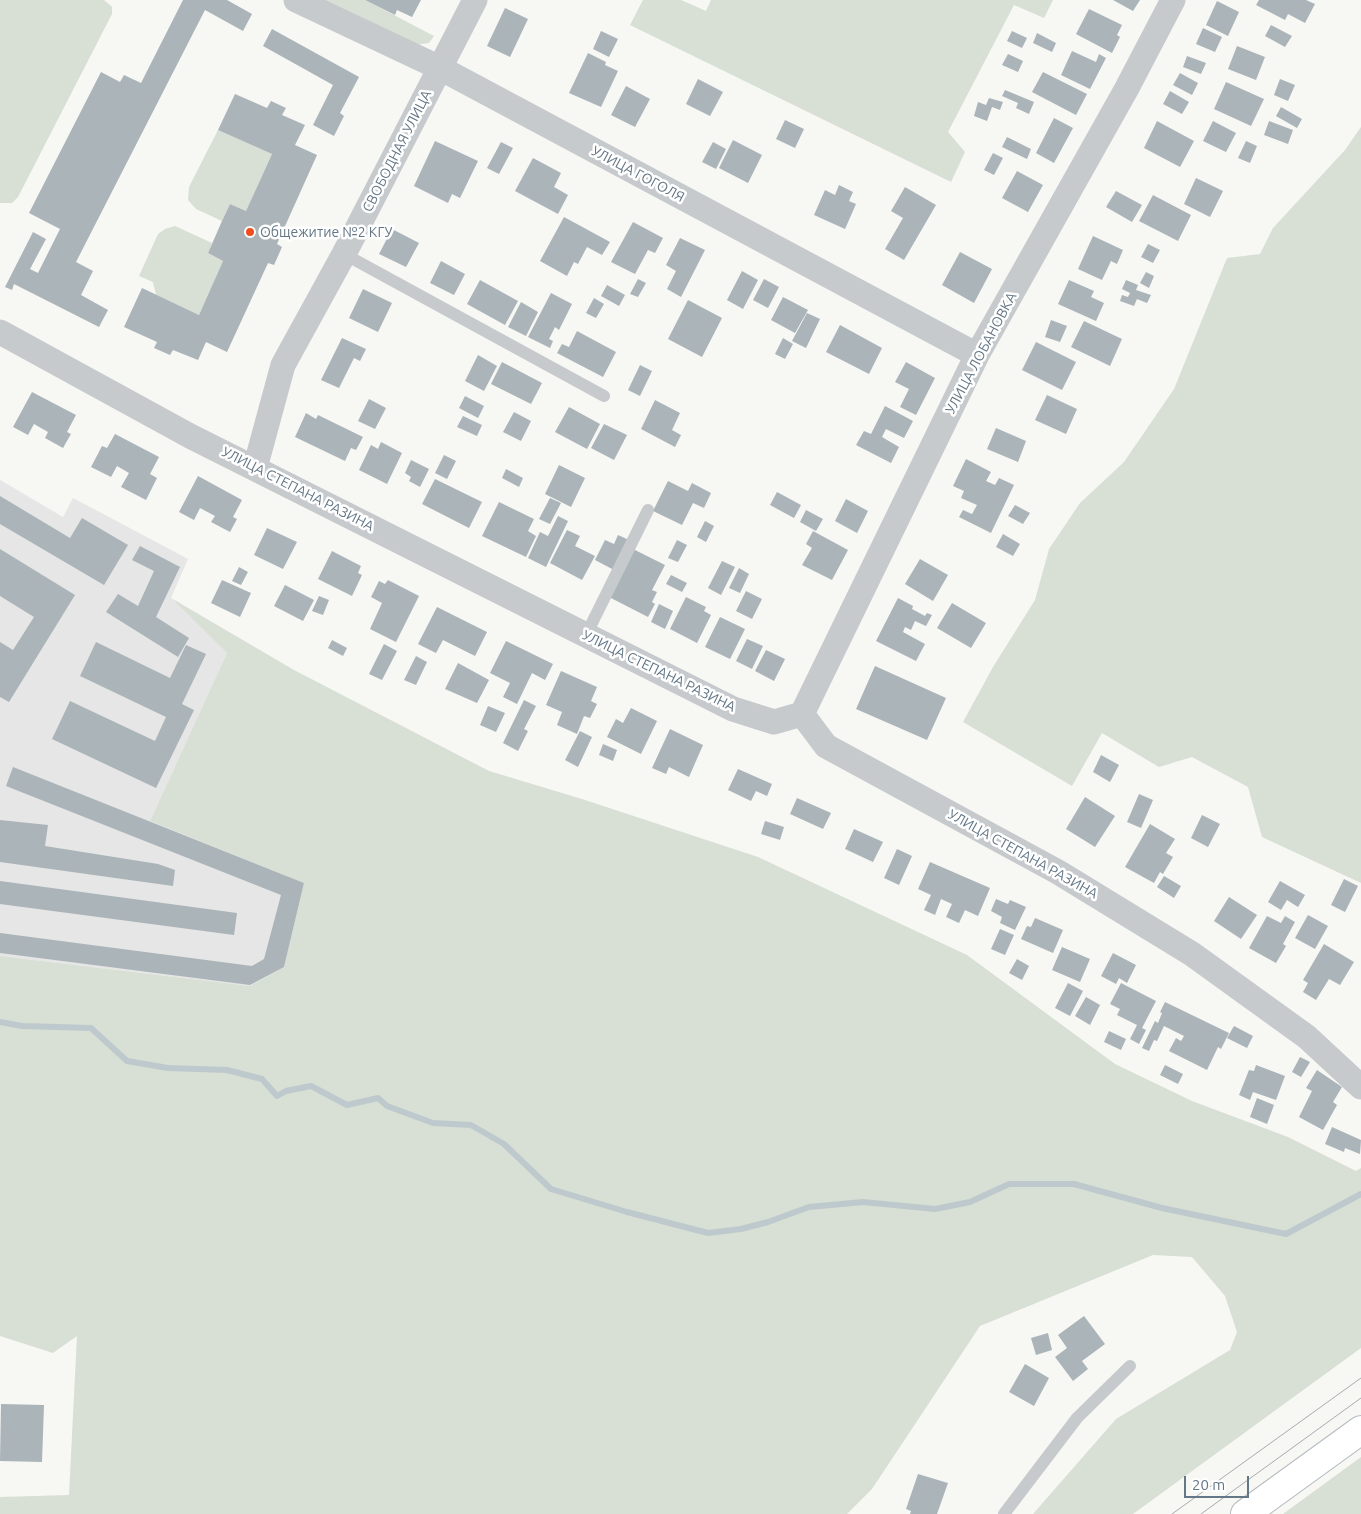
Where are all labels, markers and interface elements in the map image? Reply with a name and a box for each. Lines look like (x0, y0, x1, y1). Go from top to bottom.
street label: СВОБОДНАЯ УЛИЦА (359, 87, 435, 215)
street label: УЛИЦА ГОГОЛЯ (589, 142, 687, 206)
place label: Общежитие №2 КГУ (260, 224, 392, 240)
marker: Общежитие №2 КГУ (244, 226, 256, 238)
street label: УЛИЦА ЛОБАНОВКА (942, 289, 1020, 417)
street label: УЛИЦА СТЕПАНА РАЗИНА (219, 443, 377, 535)
street label: УЛИЦА СТЕПАНА РАЗИНА (580, 627, 738, 715)
street label: УЛИЦА СТЕПАНА РАЗИНА (945, 806, 1101, 902)
scale bar (1186, 1466, 1251, 1498)
text: 20 m (1192, 1476, 1225, 1493)

